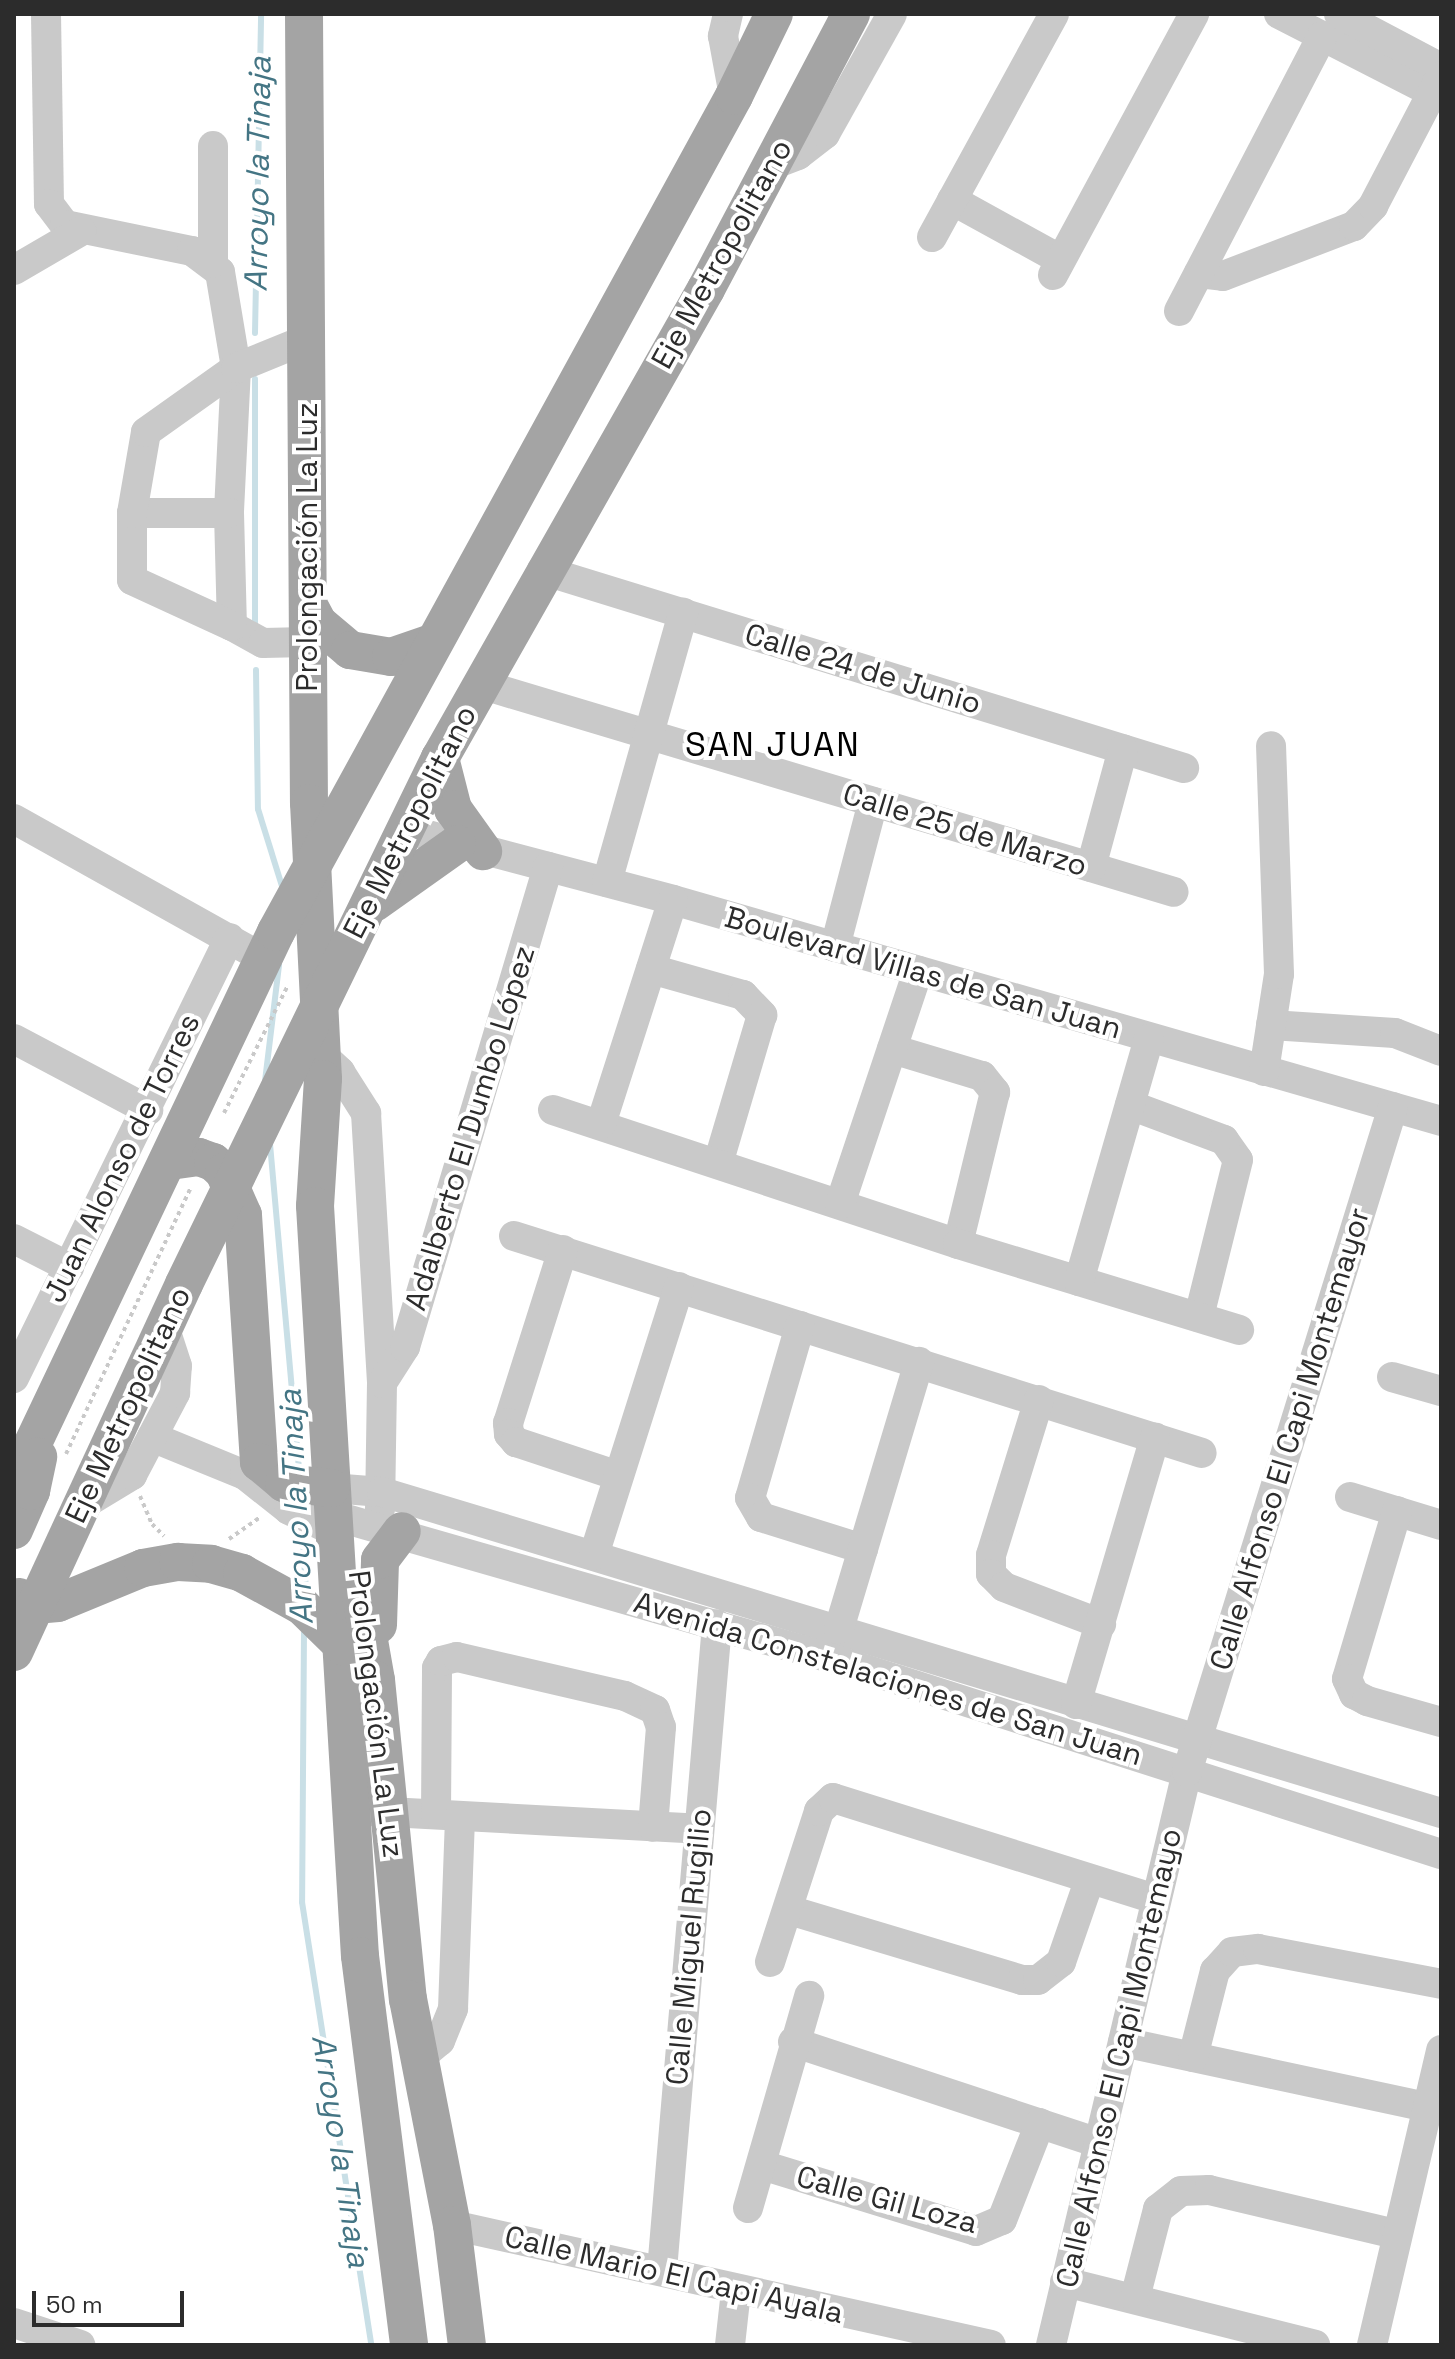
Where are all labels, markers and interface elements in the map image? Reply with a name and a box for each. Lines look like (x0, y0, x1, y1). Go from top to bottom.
water label: Arroyo la Tinaja (237, 56, 279, 292)
street label: Eje Metropolitano (644, 133, 800, 375)
street label: Prolongación La Luz (289, 402, 325, 692)
street label: Calle 24 de Junio (741, 616, 985, 722)
street label: Eje Metropolitano (336, 700, 484, 944)
district label: SAN JUAN (685, 725, 861, 765)
street label: Calle 25 de Marzo (839, 776, 1091, 884)
street label: Boulevard Villas de San Juan (721, 899, 1125, 1047)
street label: Adalberto El Dumbo López (397, 941, 543, 1315)
street label: Juan Alonso de Torres (36, 1007, 208, 1309)
street label: Calle Alfonso El Capi Montemayor (1202, 1203, 1378, 1675)
street label: Eje Metropolitano (57, 1281, 199, 1529)
water label: Arroyo la Tinaja (271, 1388, 321, 1626)
street label: Prolongación La Luz (341, 1568, 411, 1860)
street label: Avenida Constelaciones de San Juan (629, 1584, 1147, 1774)
street label: Calle Miguel Rugilio (659, 1807, 719, 2087)
street label: Calle Alfonso El Capi Montemayo (1049, 1825, 1189, 2291)
water label: Arroyo la Tinaja (304, 2031, 378, 2271)
street label: Calle Gil Loza (793, 2159, 981, 2241)
street label: Calle Mario El Capi Ayala (501, 2218, 847, 2332)
scale bar (36, 2275, 188, 2325)
text: 50 m (46, 2289, 103, 2320)

